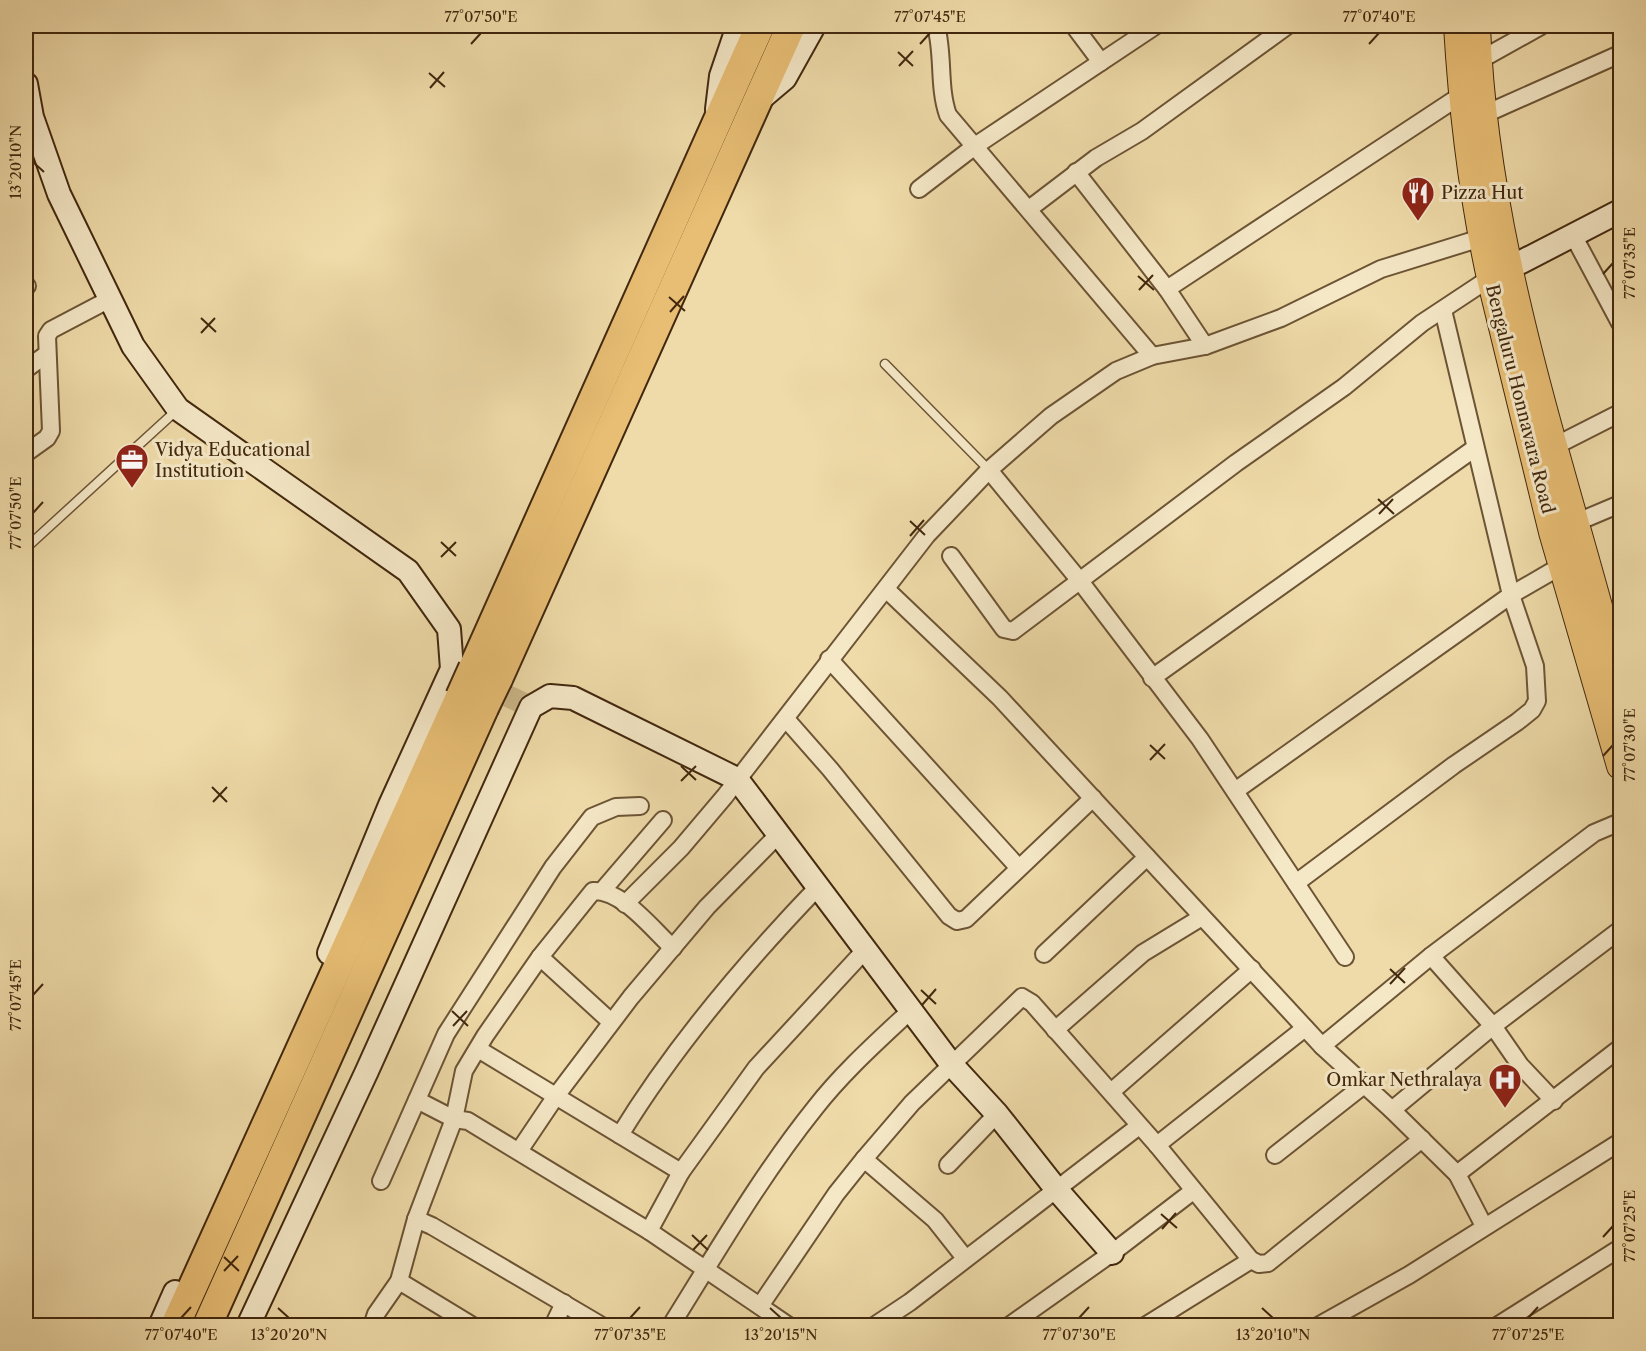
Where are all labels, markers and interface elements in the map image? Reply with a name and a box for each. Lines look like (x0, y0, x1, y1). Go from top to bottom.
text: 77°07'50"E (444, 7, 518, 26)
text: 77°07'45"E (894, 7, 966, 26)
text: 77°07'40"E (1342, 7, 1416, 26)
text: 13°20'10"N (6, 125, 25, 199)
restaurant icon: Pizza Hut (1400, 175, 1436, 222)
place label: Pizza Hut (1441, 182, 1524, 204)
text: 77°07'35"E (1620, 227, 1639, 299)
street label: Bengaluru Honnavara Road (1481, 282, 1559, 516)
place label: Vidya Educational Institution (154, 439, 310, 482)
office icon: Vidya Educational Institution (114, 442, 150, 489)
text: 77°07'50"E (6, 476, 25, 550)
text: 77°07'30"E (1620, 708, 1639, 782)
text: 77°07'45"E (6, 959, 25, 1031)
hospital icon: Omkar Nethralaya (1487, 1062, 1523, 1109)
place label: Omkar Nethralaya (1326, 1069, 1483, 1091)
text: 77°07'25"E (1620, 1190, 1639, 1262)
text: 77°07'40"E (144, 1325, 218, 1344)
text: 13°20'20"N (251, 1325, 327, 1344)
text: 77°07'35"E (594, 1325, 666, 1344)
text: 13°20'15"N (744, 1325, 818, 1344)
text: 77°07'30"E (1042, 1325, 1116, 1344)
text: 13°20'10"N (1236, 1325, 1310, 1344)
text: 77°07'25"E (1492, 1325, 1564, 1344)

